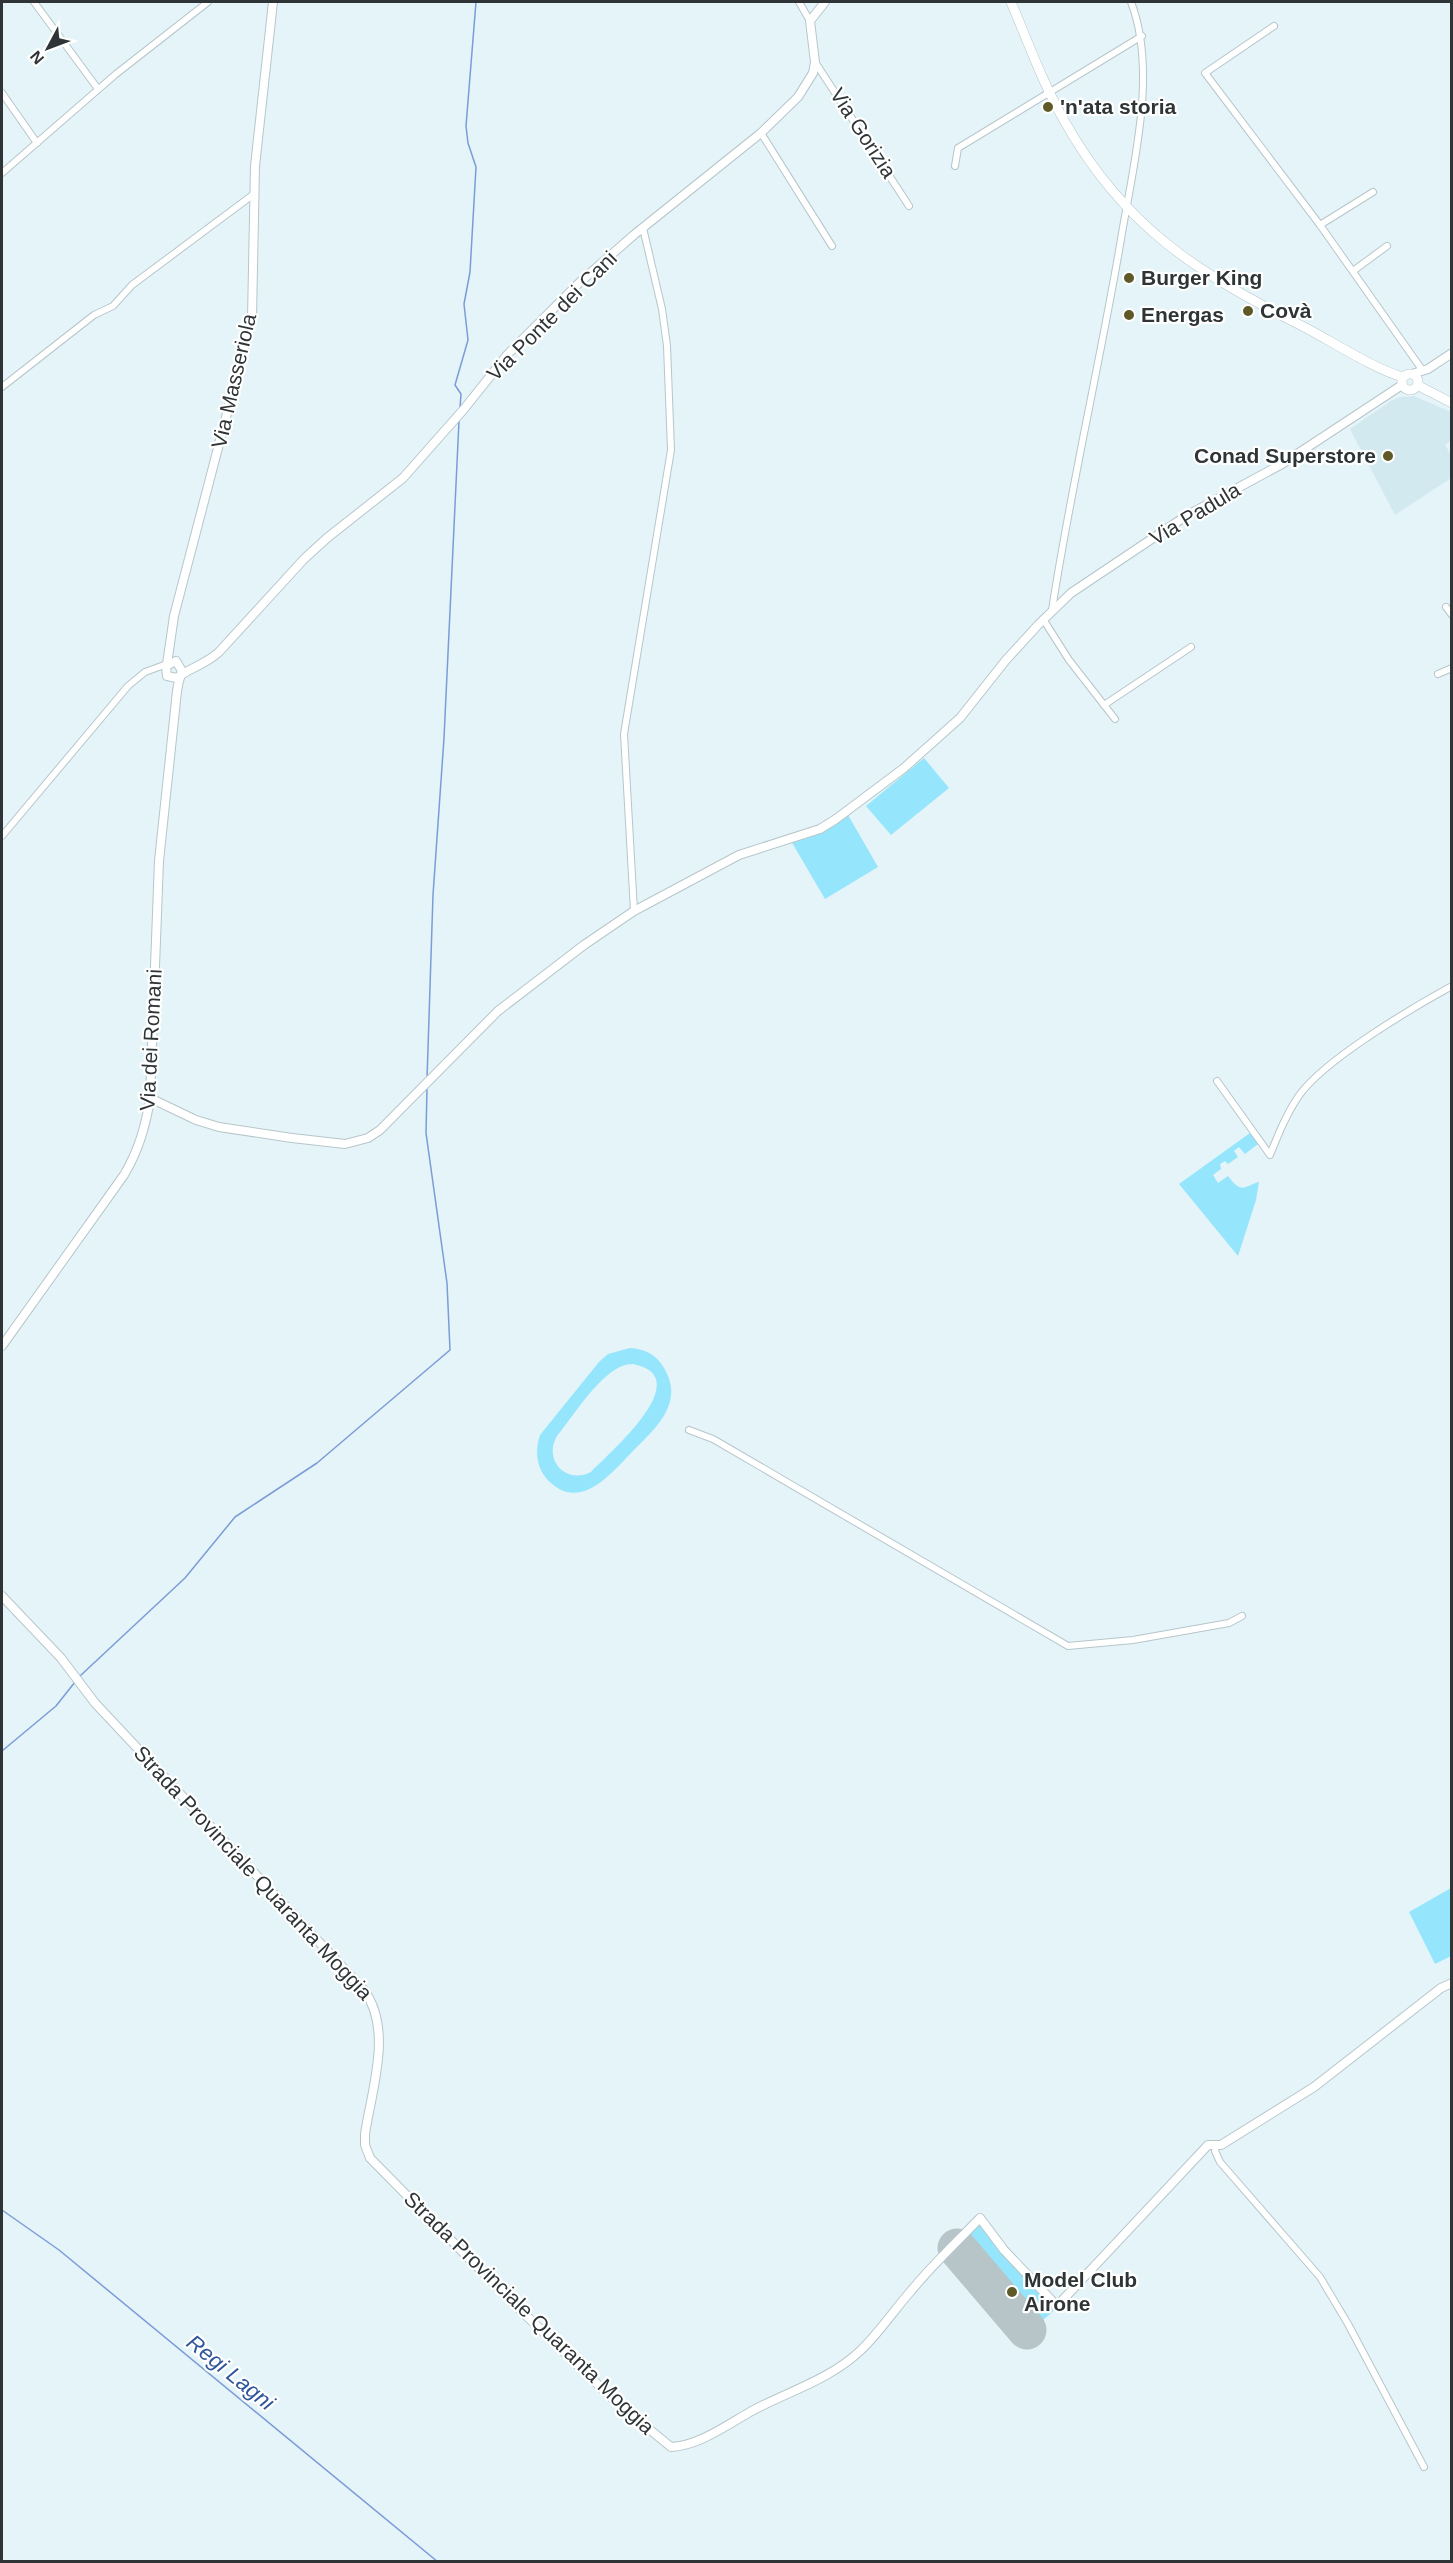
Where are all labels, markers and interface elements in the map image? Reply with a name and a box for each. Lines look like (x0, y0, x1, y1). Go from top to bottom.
north arrow (18, 18, 78, 78)
text: N (27, 48, 47, 67)
street label: Via Gorizia (826, 84, 901, 182)
place label: 'n'ata storia (1060, 95, 1177, 118)
marker: 'n'ata storia (1041, 100, 1055, 114)
street label: Via Ponte dei Cani (482, 246, 621, 385)
place label: Burger King (1141, 266, 1262, 289)
marker: Burger King (1122, 271, 1136, 285)
place label: Covà (1260, 299, 1312, 322)
place label: Energas (1141, 303, 1224, 326)
marker: Covà (1241, 304, 1255, 318)
marker: Energas (1122, 308, 1136, 322)
street label: Via Masseriola (207, 311, 260, 450)
place label: Conad Superstore (1194, 444, 1376, 467)
marker: Conad Superstore (1381, 449, 1395, 463)
street label: Via Padula (1145, 477, 1244, 549)
street label: Via dei Romani (135, 968, 166, 1111)
street label: Strada Provinciale Quaranta Moggia (130, 1741, 377, 2005)
street label: Strada Provinciale Quaranta Moggia (400, 2187, 659, 2439)
place label: Model Club Airone (1024, 2268, 1137, 2315)
marker: Model Club Airone (1005, 2285, 1019, 2299)
water label: Regi Lagni (182, 2330, 280, 2416)

